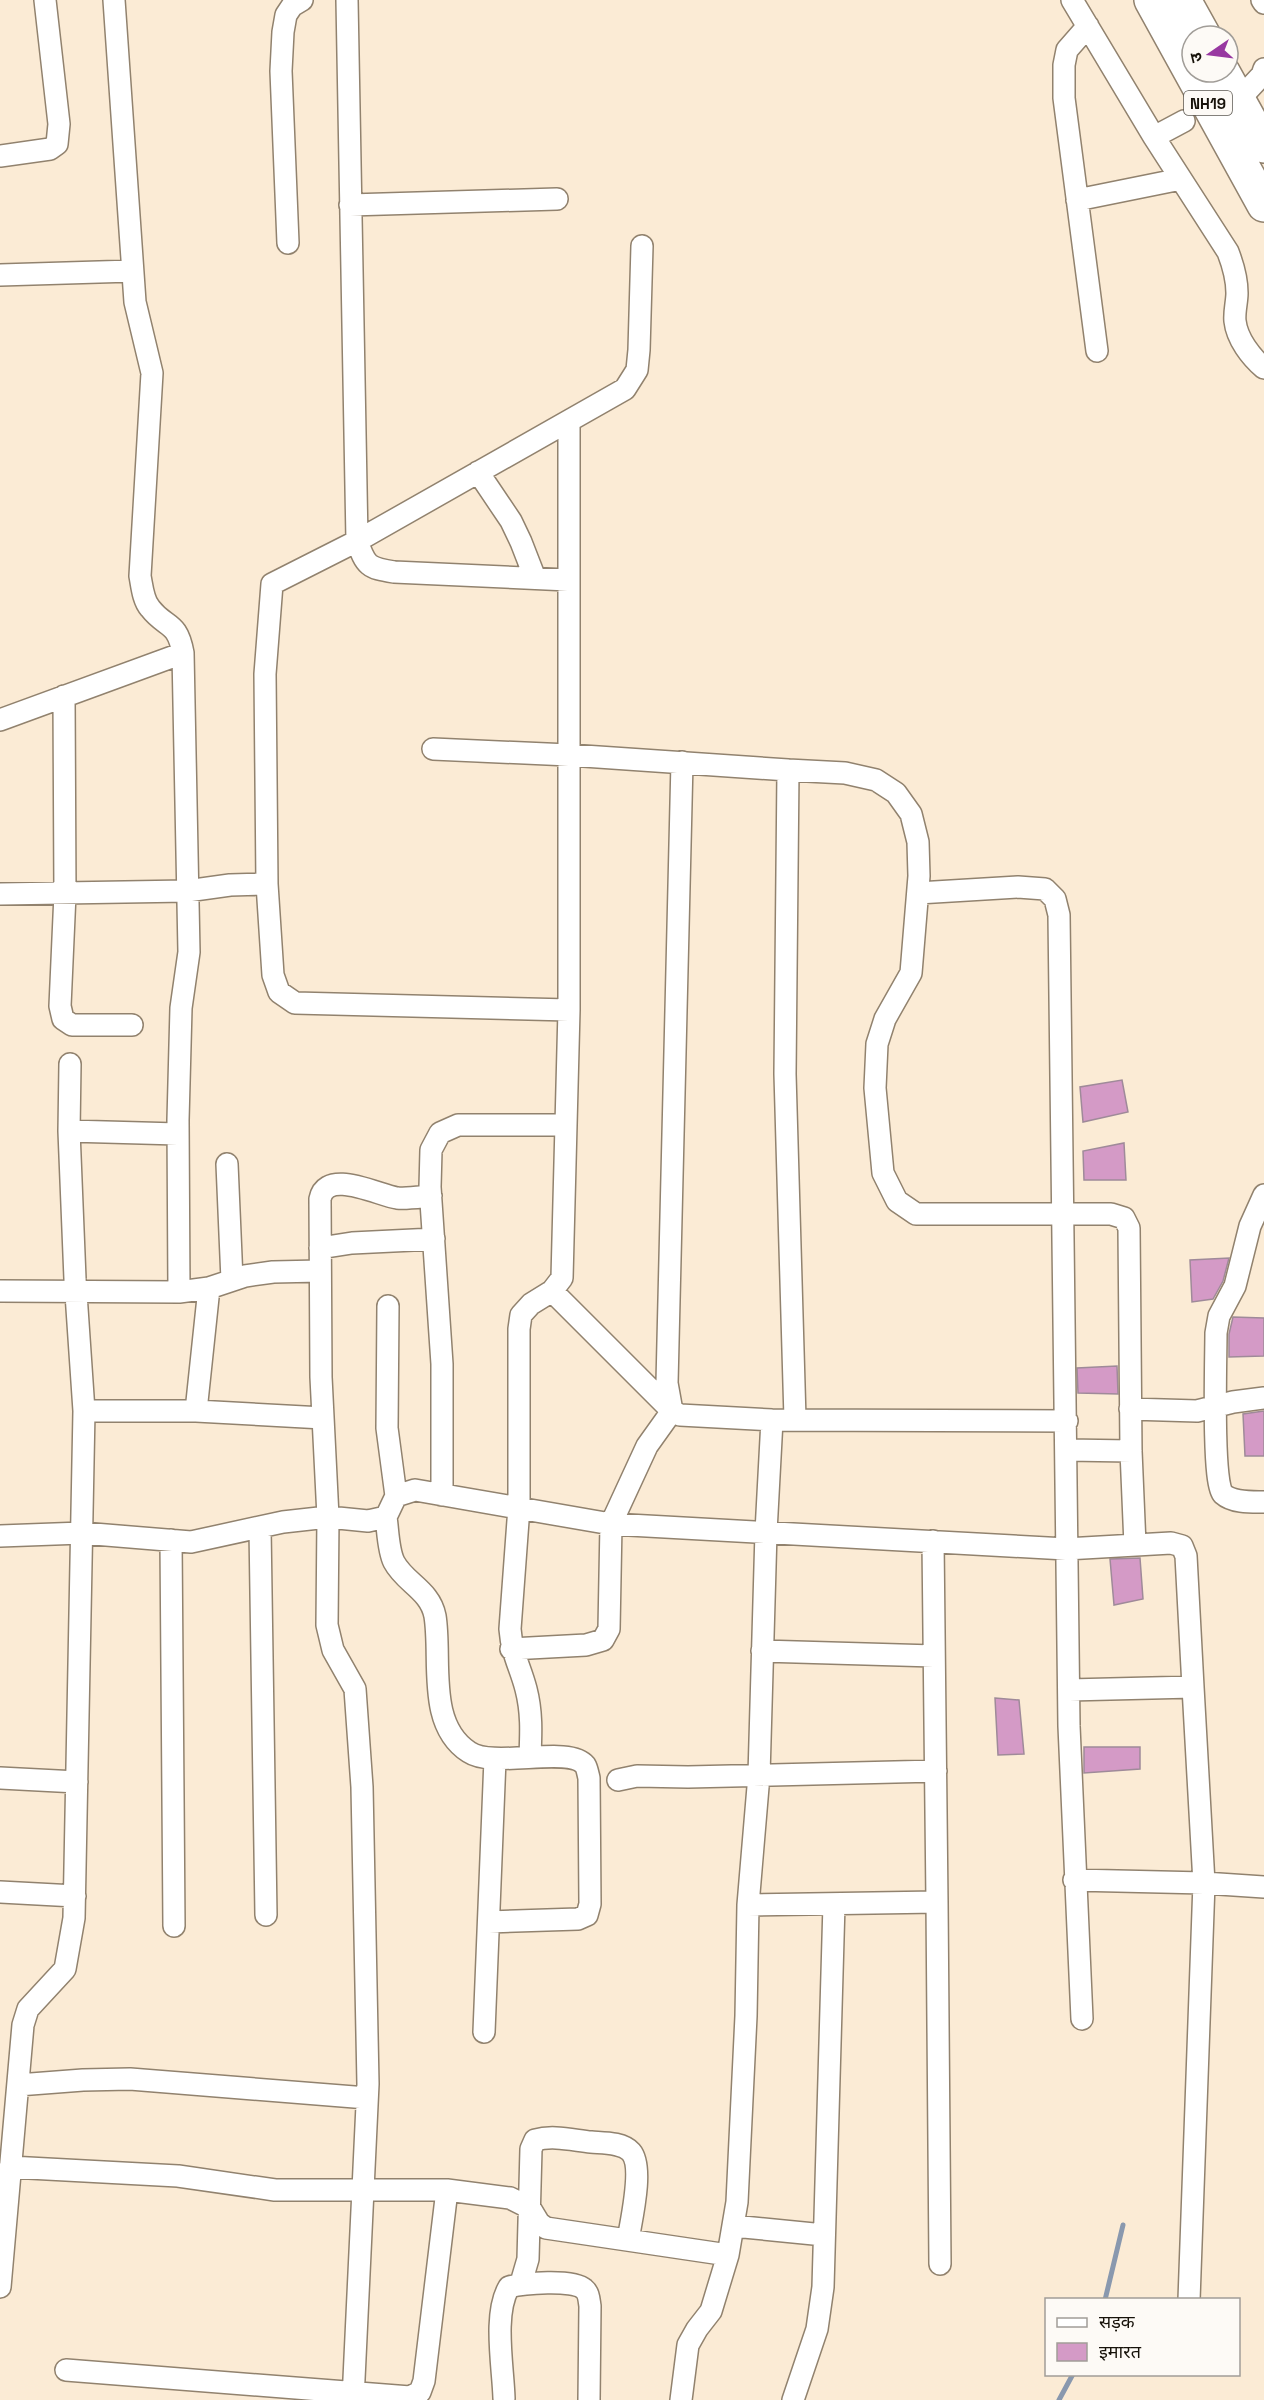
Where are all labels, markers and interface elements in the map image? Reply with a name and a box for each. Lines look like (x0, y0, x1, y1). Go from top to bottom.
north arrow (1180, 24, 1240, 84)
text: उ (1184, 50, 1207, 65)
road number: NH19 (1184, 91, 1232, 115)
legend (1045, 2298, 1240, 2376)
text: सड़क (1099, 2310, 1136, 2333)
text: इमारत (1099, 2340, 1142, 2363)

